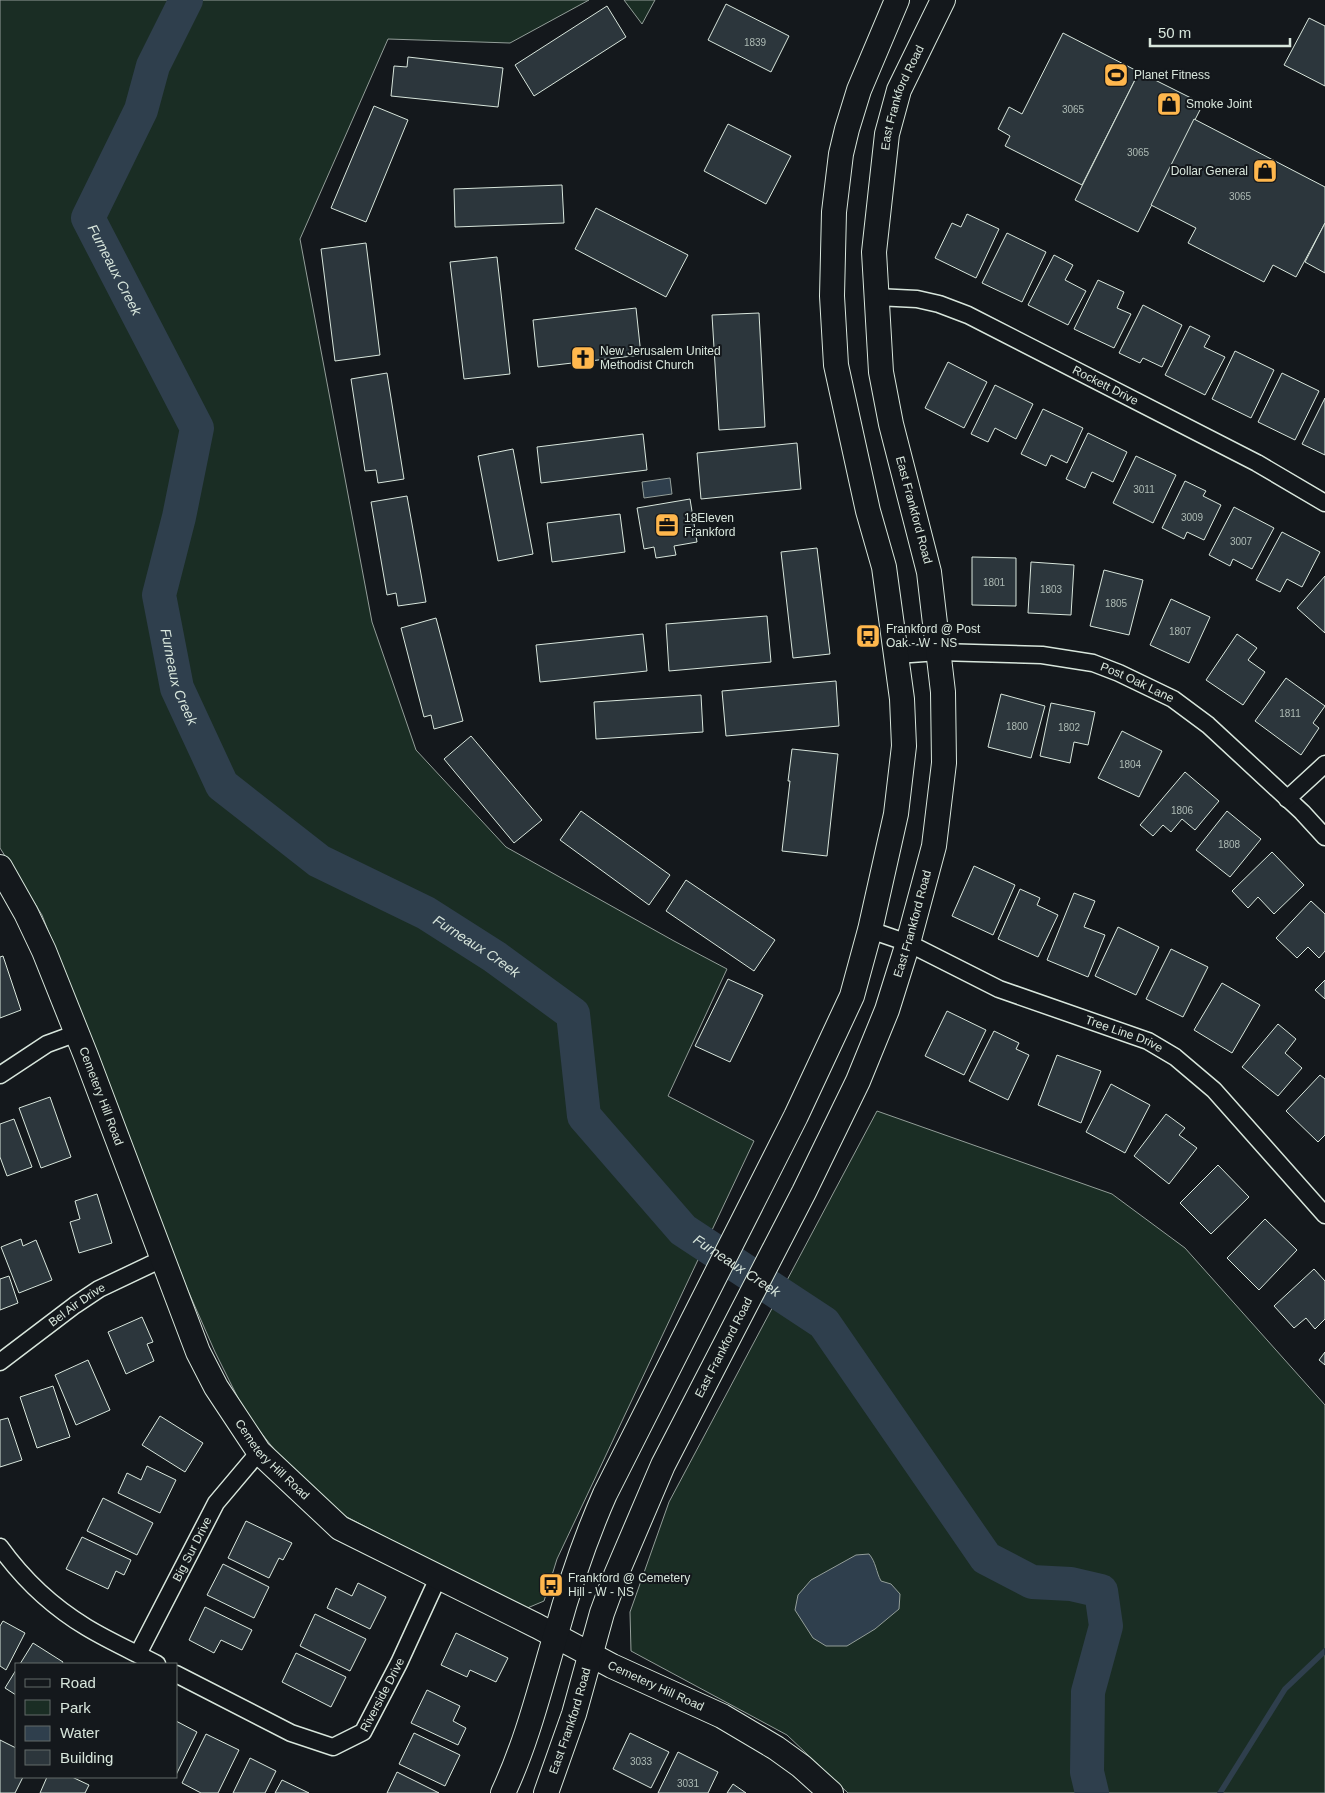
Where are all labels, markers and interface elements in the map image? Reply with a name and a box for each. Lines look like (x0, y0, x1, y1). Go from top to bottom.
scale bar (1150, 15, 1290, 47)
text: 50 m (1158, 24, 1191, 41)
house number: 1839 (744, 37, 767, 48)
street label: East Frankford Road (878, 43, 927, 151)
sports icon: Planet Fitness (1103, 62, 1129, 88)
place label: Planet Fitness (1134, 68, 1210, 82)
shop icon: Smoke Joint (1156, 91, 1182, 117)
place label: Smoke Joint (1186, 97, 1253, 111)
house number: 3065 (1062, 104, 1085, 115)
house number: 3065 (1127, 147, 1150, 158)
shop icon: Dollar General (1252, 158, 1278, 184)
place label: Dollar General (1171, 164, 1248, 178)
house number: 3065 (1229, 191, 1252, 202)
water label: Furneaux Creek (85, 221, 146, 319)
place label: New Jerusalem United Methodist Church (600, 344, 721, 372)
church icon: New Jerusalem United Methodist Church (570, 345, 596, 371)
street label: Rockett Drive (1070, 363, 1141, 408)
street label: East Frankford Road (893, 455, 935, 565)
house number: 3011 (1133, 484, 1155, 495)
place label: 18Eleven Frankford (684, 511, 735, 539)
office icon: 18Eleven Frankford (654, 512, 680, 538)
house number: 3009 (1181, 512, 1204, 523)
house number: 3007 (1230, 536, 1253, 547)
house number: 1801 (983, 577, 1006, 588)
house number: 1803 (1040, 584, 1063, 595)
house number: 1805 (1105, 598, 1128, 609)
place label: Frankford @ Post Oak - W - NS (886, 622, 981, 650)
bus stop icon: Frankford @ Post Oak - W - NS (855, 623, 881, 649)
house number: 1807 (1169, 626, 1192, 637)
water label: Furneaux Creek (158, 627, 201, 728)
street label: Post Oak Lane (1098, 660, 1176, 706)
house number: 1811 (1279, 708, 1301, 719)
house number: 1800 (1006, 721, 1029, 732)
house number: 1802 (1058, 722, 1081, 733)
house number: 1804 (1119, 759, 1142, 770)
house number: 1806 (1171, 805, 1194, 816)
house number: 1808 (1218, 839, 1241, 850)
street label: East Frankford Road (891, 869, 934, 979)
water label: Furneaux Creek (430, 912, 524, 981)
street label: Tree Line Drive (1084, 1013, 1166, 1055)
street label: Cemetery Hill Road (76, 1045, 126, 1147)
water label: Furneaux Creek (690, 1231, 784, 1300)
street label: Bel Air Drive (46, 1280, 108, 1329)
street label: East Frankford Road (692, 1295, 755, 1400)
street label: Cemetery Hill Road (232, 1417, 312, 1503)
street label: Big Sur Drive (170, 1514, 215, 1584)
place label: Frankford @ Cemetery Hill - W - NS (568, 1571, 690, 1599)
bus stop icon: Frankford @ Cemetery Hill - W - NS (538, 1572, 564, 1598)
street label: Riverside Drive (357, 1655, 408, 1734)
street label: Cemetery Hill Road (606, 1658, 706, 1714)
legend (15, 1663, 178, 1778)
street label: East Frankford Road (546, 1666, 593, 1776)
text: Road (60, 1674, 96, 1691)
text: Park (60, 1699, 91, 1716)
text: Water (60, 1724, 99, 1741)
text: Building (60, 1749, 113, 1766)
house number: 3033 (630, 1756, 653, 1767)
house number: 3031 (677, 1778, 700, 1789)

